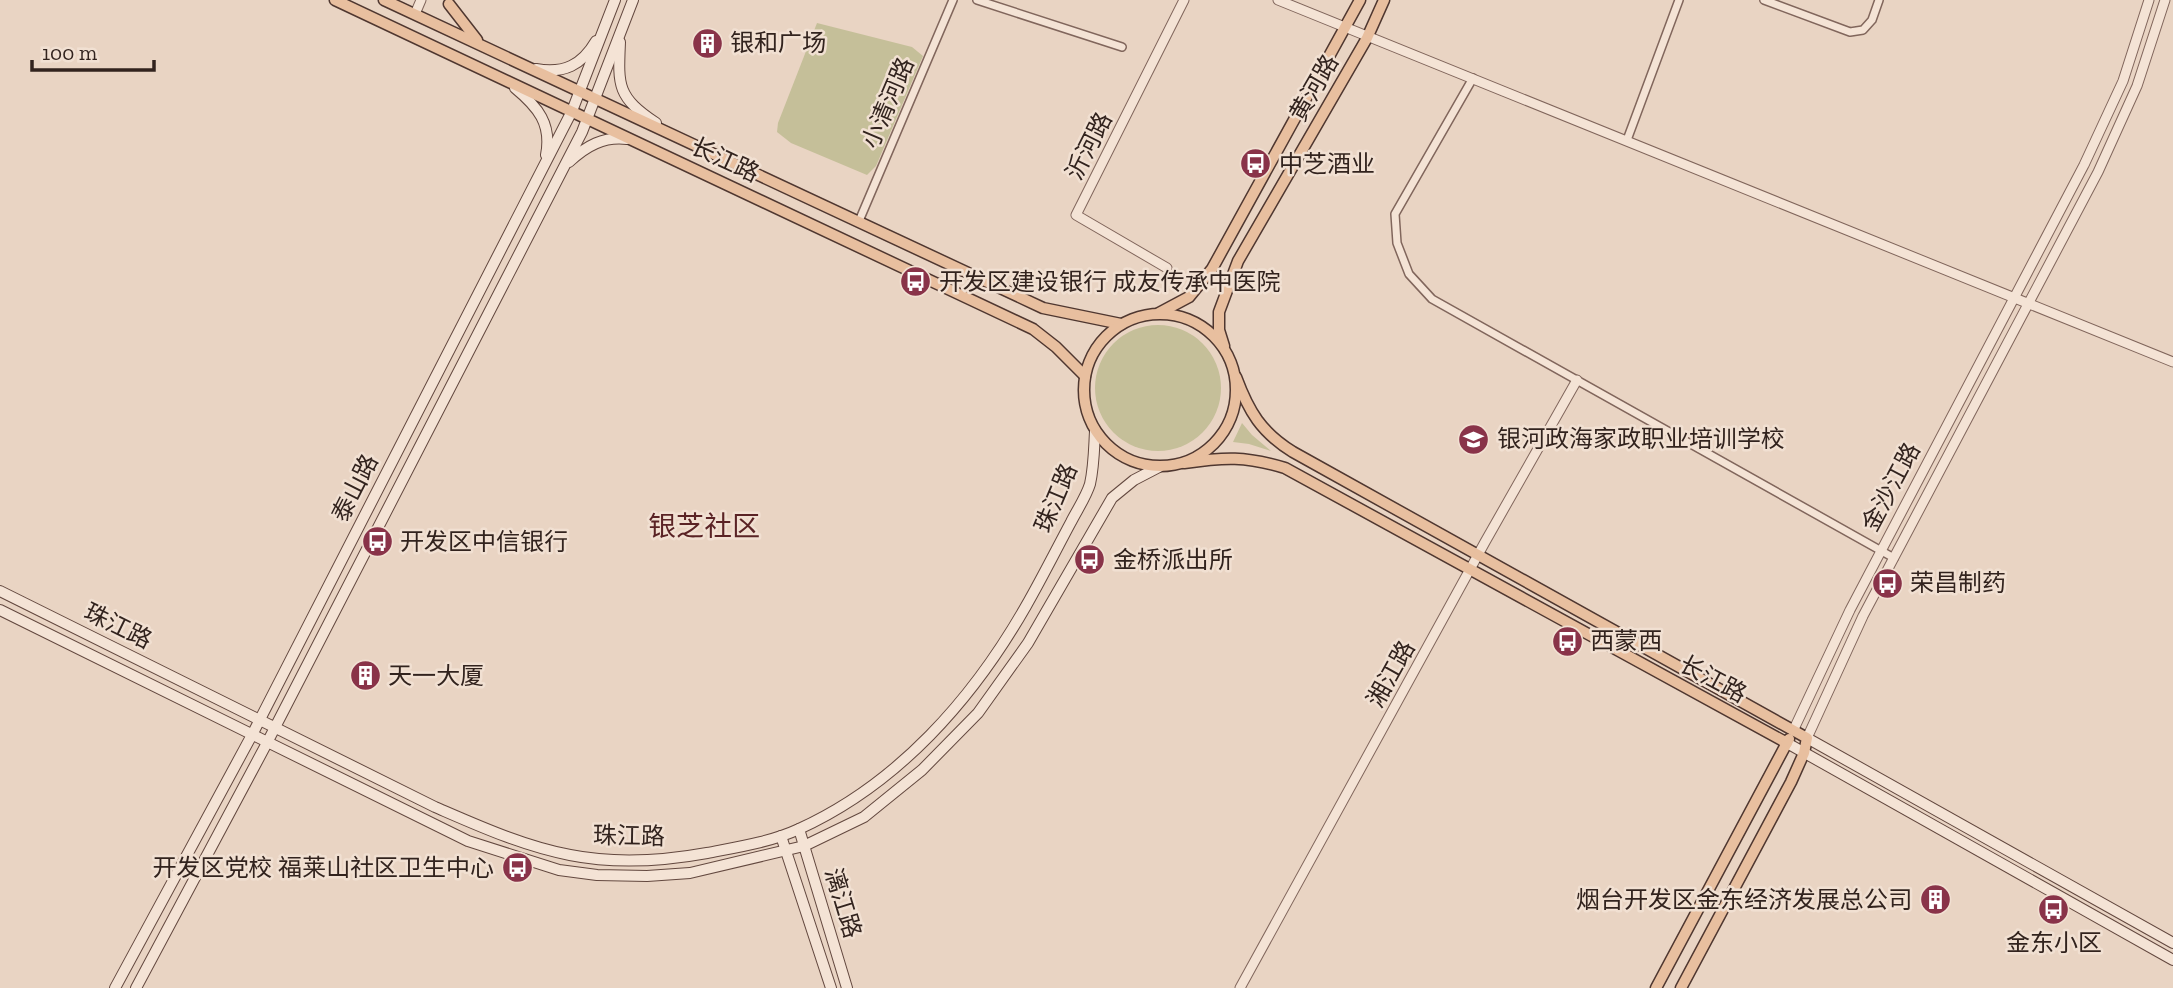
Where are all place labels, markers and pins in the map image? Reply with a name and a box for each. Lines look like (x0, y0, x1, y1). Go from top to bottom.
building icon: 银和广场 (690, 26, 724, 60)
place label: 银和广场 (730, 28, 826, 57)
bus stop icon: 中芝酒业 (1239, 147, 1273, 181)
place label: 中芝酒业 (1279, 149, 1375, 178)
bus stop icon: 开发区建设银行 成友传承中医院 (899, 265, 933, 299)
place label: 开发区建设银行 成友传承中医院 (939, 267, 1280, 296)
school or university icon: 银河政海家政职业培训学校 (1457, 422, 1491, 456)
place label: 银河政海家政职业培训学校 (1497, 424, 1785, 453)
bus stop icon: 开发区中信银行 (360, 525, 394, 559)
place label: 开发区中信银行 (400, 527, 568, 556)
bus stop icon: 金桥派出所 (1073, 543, 1107, 577)
place label: 金桥派出所 (1113, 545, 1233, 574)
bus stop icon: 荣昌制药 (1870, 566, 1904, 600)
place label: 荣昌制药 (1910, 568, 2006, 597)
bus stop icon: 西蒙西 (1550, 624, 1584, 658)
place label: 西蒙西 (1590, 626, 1662, 655)
building icon: 天一大厦 (348, 659, 382, 693)
place label: 天一大厦 (388, 661, 484, 690)
bus stop icon: 开发区党校 福莱山社区卫生中心 (500, 851, 534, 885)
place label: 开发区党校 福莱山社区卫生中心 (153, 853, 494, 882)
building icon: 烟台开发区金东经济发展总公司 (1918, 883, 1952, 917)
place label: 烟台开发区金东经济发展总公司 (1576, 885, 1912, 914)
bus stop icon: 金东小区 (2037, 892, 2071, 926)
place label: 金东小区 (2006, 928, 2102, 957)

